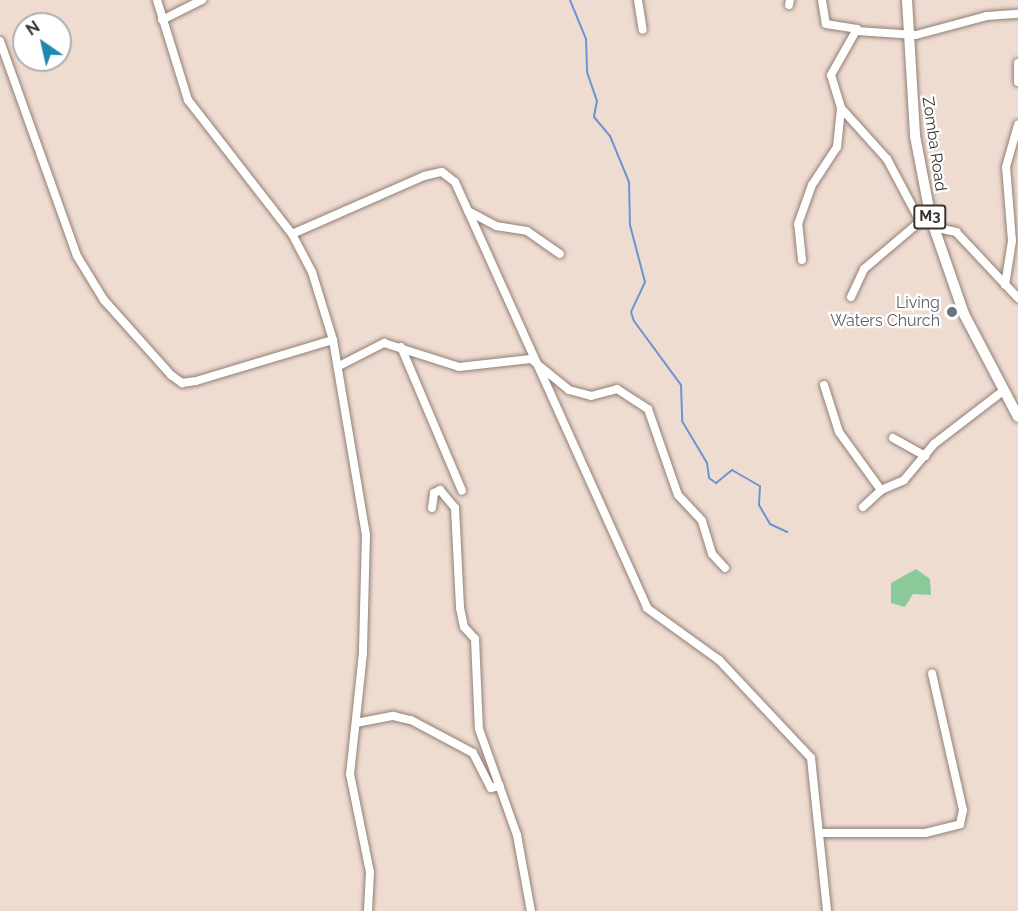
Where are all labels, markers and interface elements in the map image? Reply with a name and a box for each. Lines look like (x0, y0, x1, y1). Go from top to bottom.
north arrow (12, 12, 72, 72)
text: N (22, 17, 43, 40)
street label: Zomba Road (918, 96, 950, 192)
road number: M3 (912, 205, 948, 229)
place label: Living Waters Church (830, 293, 940, 331)
marker: Living Waters Church (945, 305, 959, 319)

